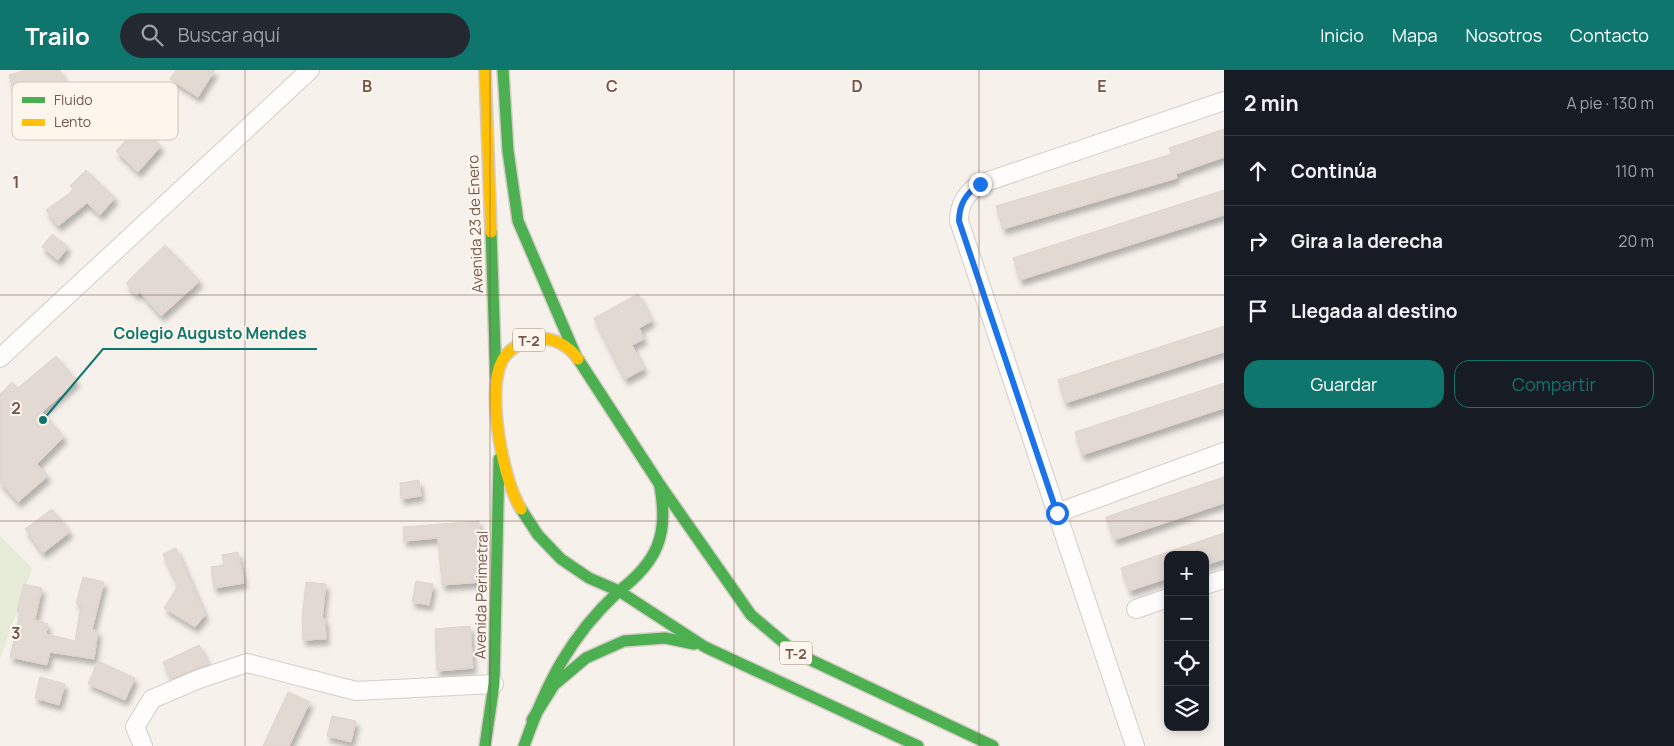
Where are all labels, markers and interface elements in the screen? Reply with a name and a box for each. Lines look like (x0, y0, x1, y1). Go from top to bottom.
search box (120, 13, 470, 58)
text: Trailo (25, 19, 90, 52)
icon: search (138, 21, 166, 49)
text: Buscar aquí (178, 22, 280, 48)
text: Inicio (1320, 23, 1364, 47)
text: Mapa (1392, 23, 1438, 47)
text: Nosotros (1466, 23, 1542, 47)
text: Contacto (1570, 23, 1649, 47)
text: B (362, 75, 372, 97)
text: C (606, 75, 618, 97)
text: D (851, 75, 863, 97)
text: E (1097, 75, 1107, 97)
legend (12, 82, 178, 140)
text: 2 min (1244, 89, 1299, 117)
text: Fluido (54, 90, 92, 109)
text: A pie · 130 m (1566, 92, 1654, 114)
text: Lento (54, 112, 91, 131)
street label: Avenida 23 de Enero (462, 154, 488, 293)
icon: ahead (1244, 157, 1272, 185)
text: Continúa (1291, 158, 1377, 184)
text: 110 m (1615, 160, 1654, 182)
text: 1 (12, 171, 20, 193)
route end (969, 173, 992, 196)
icon: right (1244, 227, 1272, 255)
text: Gira a la derecha (1291, 228, 1443, 254)
text: 20 m (1618, 230, 1654, 252)
icon: arrive (1244, 297, 1272, 325)
text: Llegada al destino (1291, 298, 1458, 324)
callout: Colegio Augusto Mendes (103, 318, 317, 349)
text: Colegio Augusto Mendes (113, 322, 307, 344)
road number: T-2 (513, 328, 545, 352)
button: Guardar (1244, 360, 1444, 408)
button: Compartir (1454, 360, 1654, 408)
text: 2 (11, 397, 21, 419)
route start (1046, 502, 1069, 525)
street label: Avenida Perimetral (469, 531, 493, 659)
map controls (1164, 551, 1209, 731)
button: + (1164, 551, 1209, 596)
button: − (1164, 596, 1209, 641)
text: 3 (11, 622, 21, 644)
button: locate (1164, 641, 1209, 686)
road number: T-2 (780, 642, 812, 664)
button: layers (1164, 686, 1209, 731)

